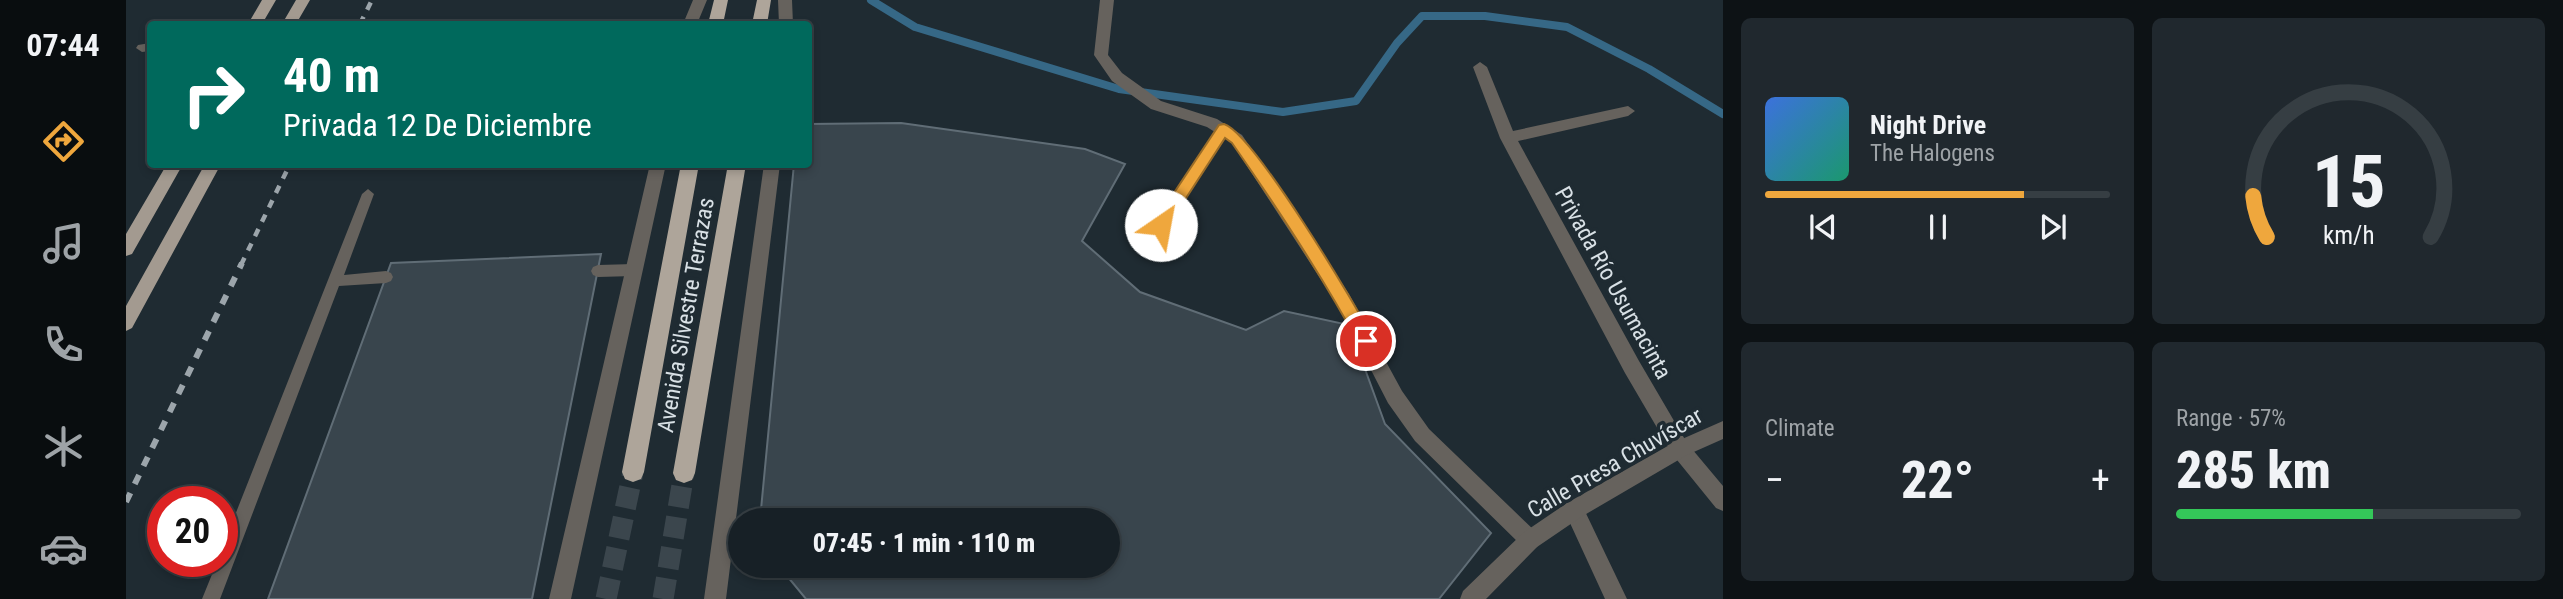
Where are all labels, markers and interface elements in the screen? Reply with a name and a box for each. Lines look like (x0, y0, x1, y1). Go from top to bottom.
text: 07:44 (26, 26, 100, 64)
text: 40 m (283, 47, 380, 104)
icon: right (168, 49, 259, 140)
text: Privada 12 De Diciembre (283, 106, 592, 144)
text: Night Drive (1870, 110, 1986, 140)
icon: directions (39, 117, 88, 166)
text: The Halogens (1870, 140, 1995, 167)
text: 15 (2312, 140, 2385, 226)
street label: Privada Río Usumacinta (1549, 182, 1677, 384)
position arrow (1124, 188, 1198, 262)
street label: Avenida Silvestre Terrazas (652, 196, 720, 434)
icon: previous (1804, 208, 1842, 246)
icon: pause (1919, 208, 1957, 246)
icon: next (2034, 208, 2072, 246)
icon: music (39, 219, 88, 268)
text: km/h (2323, 221, 2374, 250)
pin (1336, 311, 1396, 371)
icon: phone (39, 320, 88, 369)
icon: arrive (1347, 322, 1385, 360)
street label: Calle Presa Chuvíscar (1523, 402, 1707, 524)
text: Range · 57% (2176, 405, 2286, 432)
text: Climate (1765, 415, 1835, 442)
icon: climate (39, 422, 88, 471)
text: 285 km (2176, 440, 2331, 501)
text: 22° (1901, 450, 1974, 511)
text: − (1765, 458, 1784, 502)
text: + (2091, 458, 2110, 502)
speed limit sign: 20 (147, 486, 238, 577)
icon: car (39, 524, 88, 573)
text: 07:45 · 1 min · 110 m (813, 528, 1035, 558)

